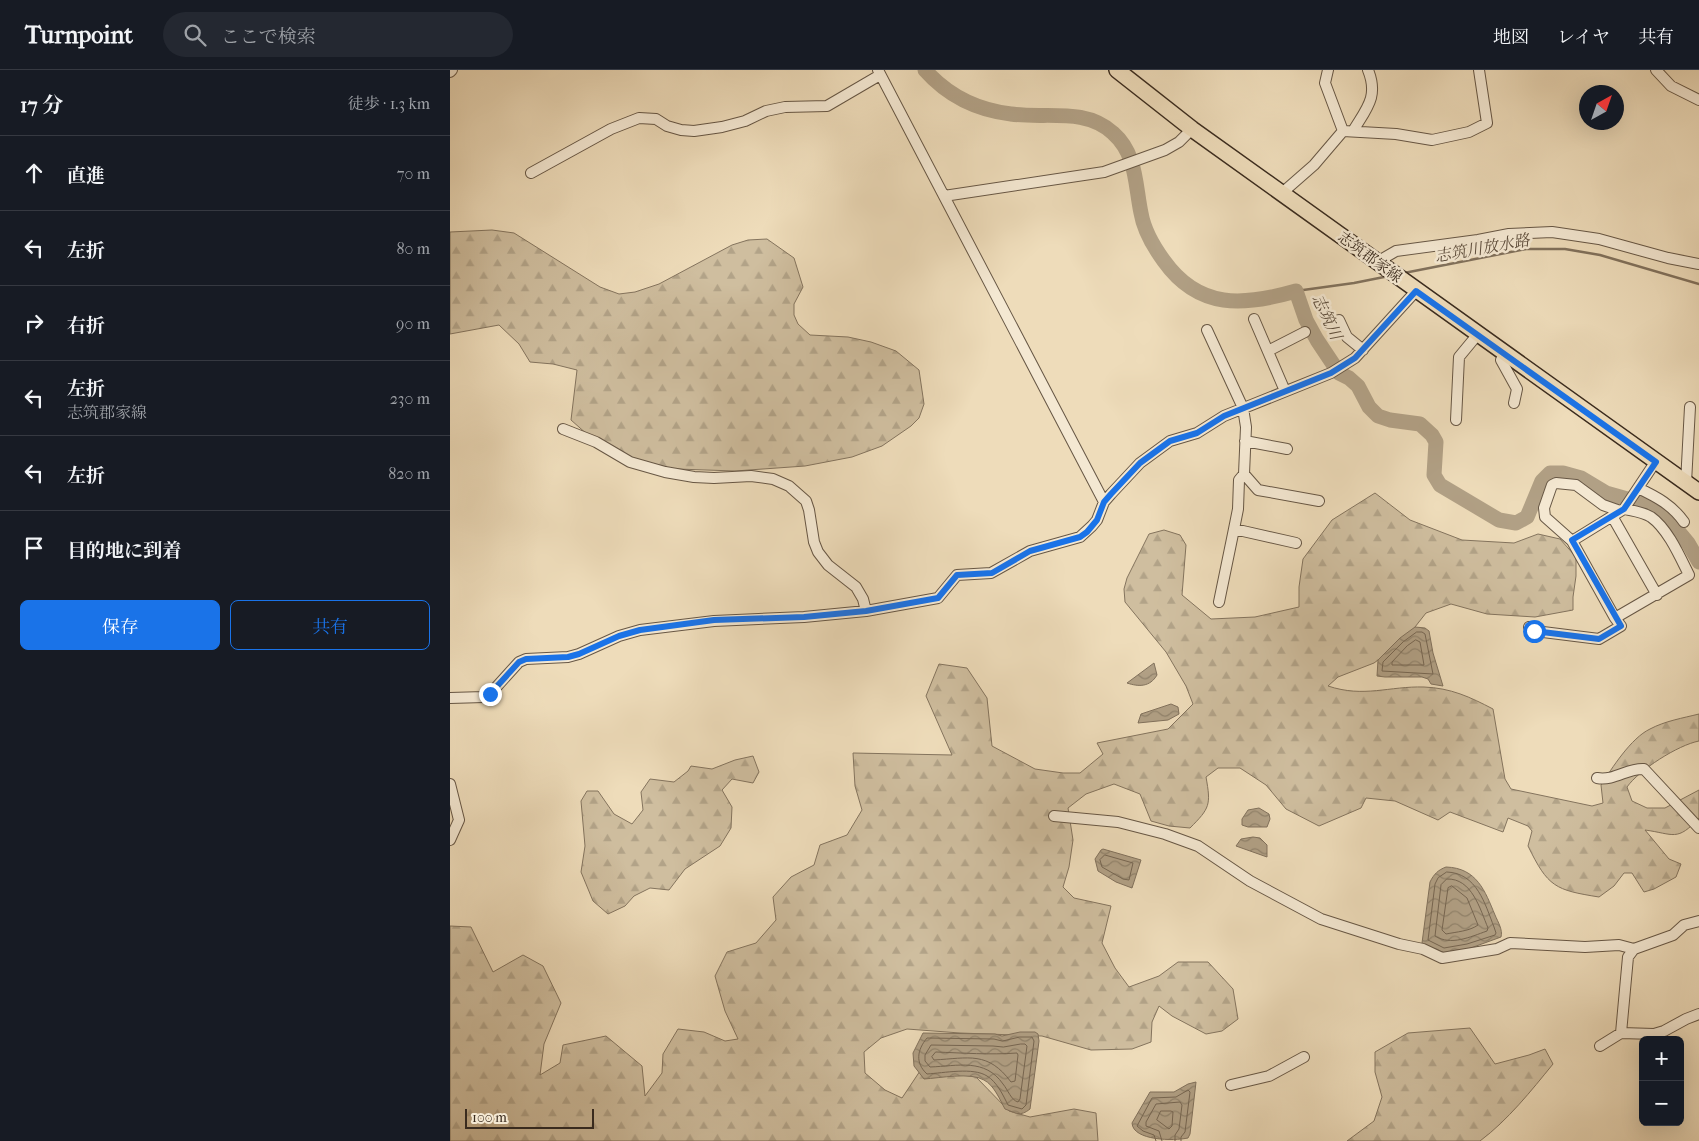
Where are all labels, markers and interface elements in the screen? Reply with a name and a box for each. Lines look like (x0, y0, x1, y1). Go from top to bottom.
search box (163, 12, 513, 57)
text: Turnpoint (25, 21, 133, 49)
icon: search (181, 21, 209, 49)
text: ここで検索 (221, 26, 316, 48)
text: 地図 (1493, 27, 1529, 48)
text: レイヤ (1557, 27, 1610, 48)
text: 共有 (1638, 27, 1674, 48)
north arrow (1579, 85, 1624, 130)
text: 17 分 (20, 93, 63, 117)
text: 徒歩 · 1.3 km (348, 94, 430, 113)
icon: ahead (20, 159, 48, 187)
text: 70 m (397, 164, 430, 183)
text: 直進 (67, 165, 105, 187)
street label: 志筑郡家線 (1334, 228, 1406, 286)
water label: 志筑川放水路 (1433, 230, 1532, 266)
icon: left (20, 234, 48, 262)
text: 80 m (396, 239, 430, 258)
text: 左折 (67, 240, 105, 262)
water label: 志筑川 (1308, 291, 1347, 345)
icon: right (20, 309, 48, 337)
text: 90 m (396, 314, 430, 333)
text: 右折 (67, 315, 105, 337)
text: 左折 (67, 378, 105, 400)
icon: left (20, 384, 48, 412)
text: 230 m (390, 389, 430, 408)
text: 志筑郡家線 (67, 403, 147, 422)
icon: left (20, 459, 48, 487)
text: 820 m (388, 464, 430, 483)
text: 左折 (67, 465, 105, 487)
icon: arrive (20, 534, 48, 562)
text: 目的地に到着 (67, 540, 181, 562)
button: 保存 (20, 600, 220, 650)
button: 共有 (230, 600, 430, 650)
route start (1523, 620, 1546, 643)
route end (479, 683, 502, 706)
map controls (1639, 1036, 1684, 1126)
button: + (1639, 1036, 1684, 1081)
button: − (1639, 1081, 1684, 1126)
scale bar (465, 1106, 594, 1129)
text: 100 m (472, 1109, 507, 1126)

